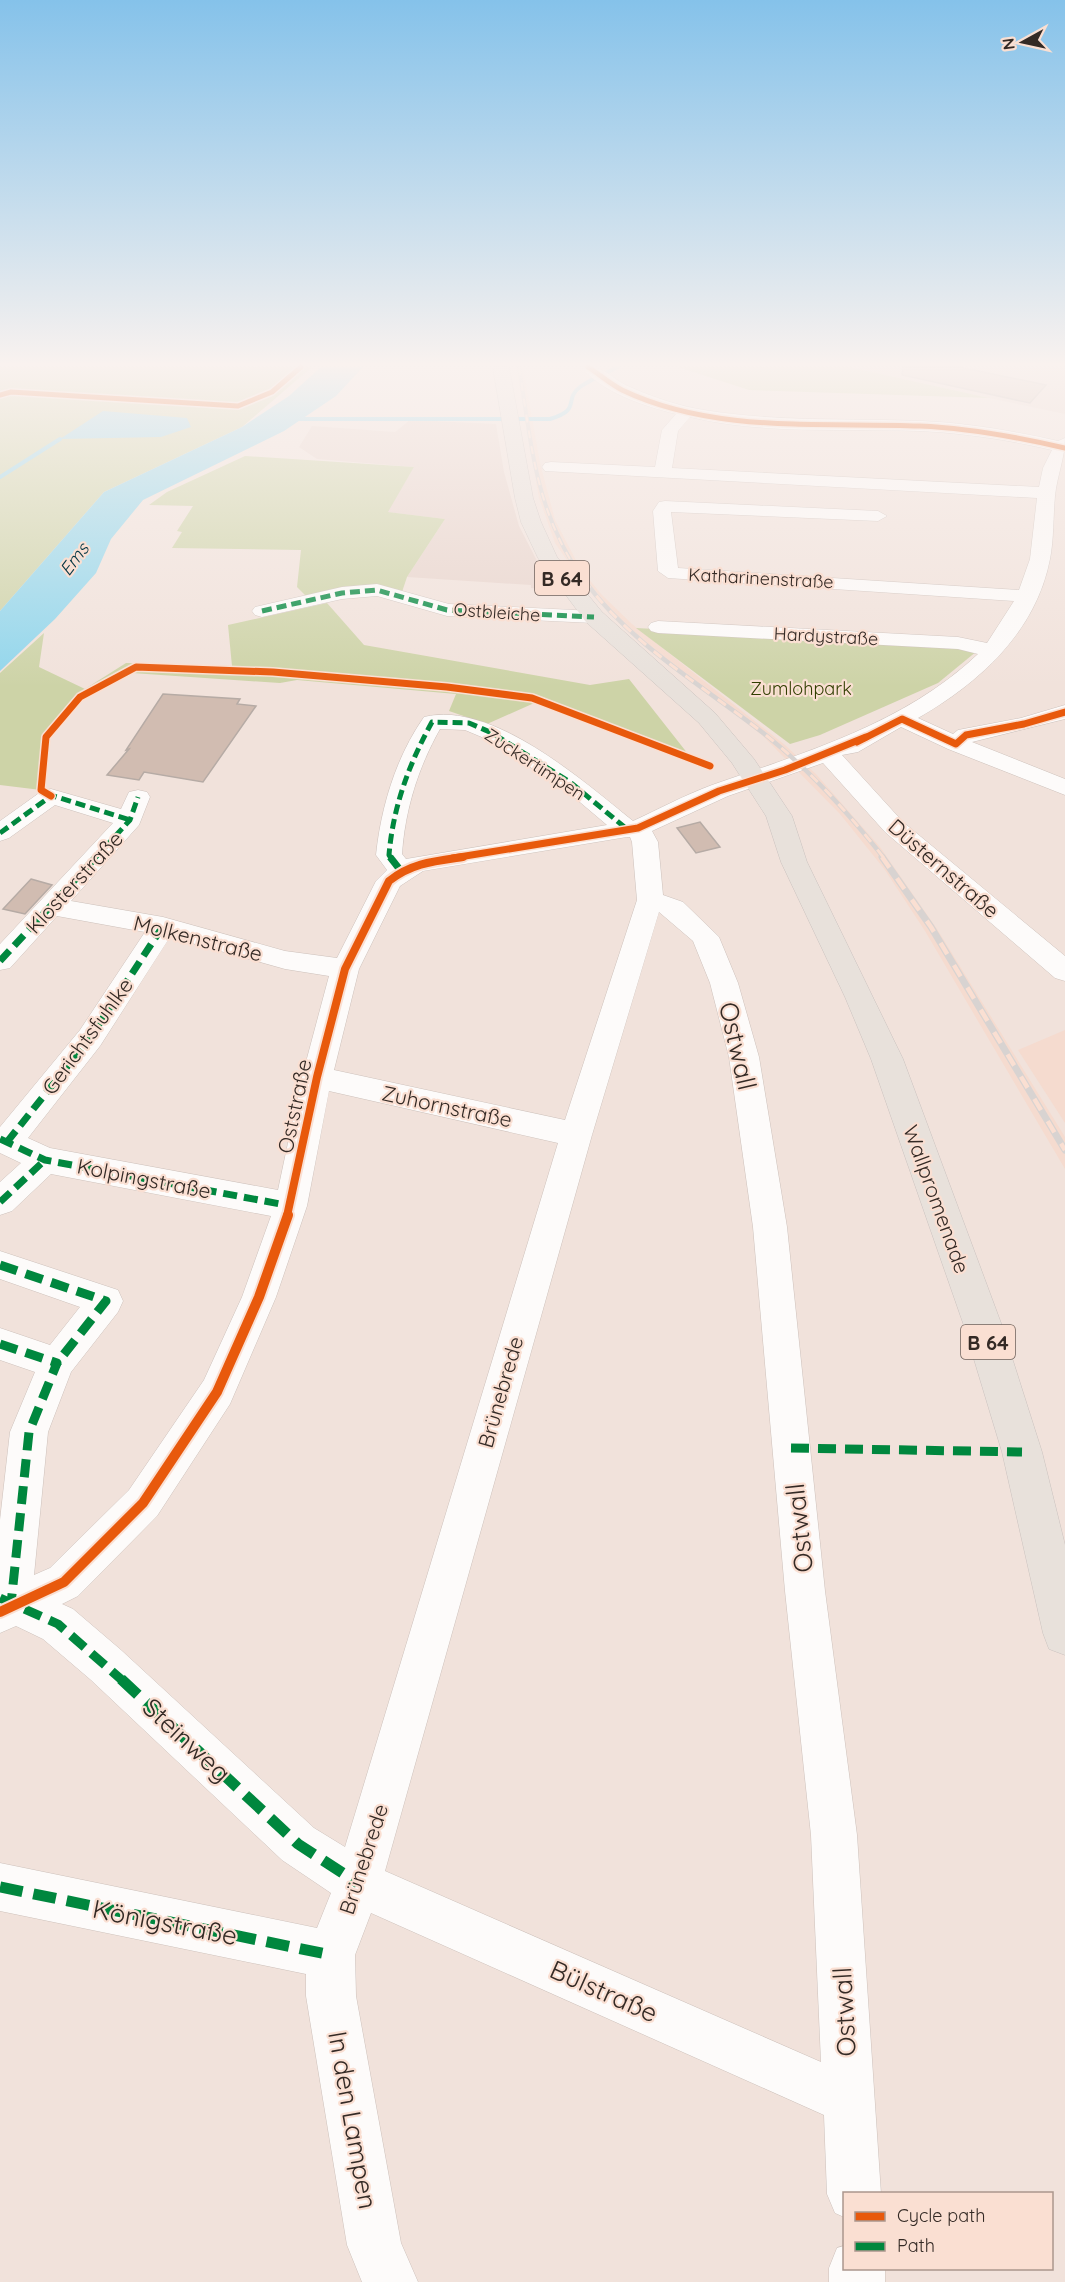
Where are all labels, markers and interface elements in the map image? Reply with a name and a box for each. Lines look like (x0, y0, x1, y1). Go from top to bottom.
north arrow (993, 12, 1053, 72)
text: N (997, 37, 1019, 51)
water label: Ems (54, 537, 95, 580)
road number: B 64 (535, 561, 589, 595)
street label: Katharinenstraße (688, 563, 834, 593)
street label: Ostbleiche (453, 597, 541, 627)
street label: Hardystraße (773, 622, 879, 650)
park label: Zumlohpark (750, 677, 852, 700)
street label: Zuckertimpen (480, 723, 590, 805)
street label: Düsternstraße (883, 813, 1005, 923)
street label: Klosterstraße (20, 825, 128, 939)
street label: Molkenstraße (131, 909, 265, 967)
street label: Gerichtsfuhlke (36, 972, 138, 1100)
street label: Ostwall (712, 999, 764, 1093)
street label: Oststraße (271, 1057, 317, 1155)
street label: Zuhornstraße (380, 1080, 514, 1132)
street label: Wallpromenade (898, 1121, 976, 1277)
street label: Kolpingstraße (75, 1152, 213, 1204)
road number: B 64 (961, 1325, 1015, 1359)
street label: Brünebrede (472, 1333, 528, 1451)
street label: Ostwall (778, 1482, 820, 1574)
street label: Steinweg (136, 1691, 238, 1789)
street label: Brünebrede (333, 1801, 393, 1917)
street label: Königstraße (90, 1892, 240, 1952)
street label: Bülstraße (545, 1953, 663, 2029)
street label: Ostwall (825, 1967, 863, 2057)
street label: In den Lampen (321, 2029, 385, 2211)
legend (843, 2192, 1053, 2270)
text: Cycle path (897, 2204, 985, 2227)
text: Path (897, 2234, 935, 2257)

